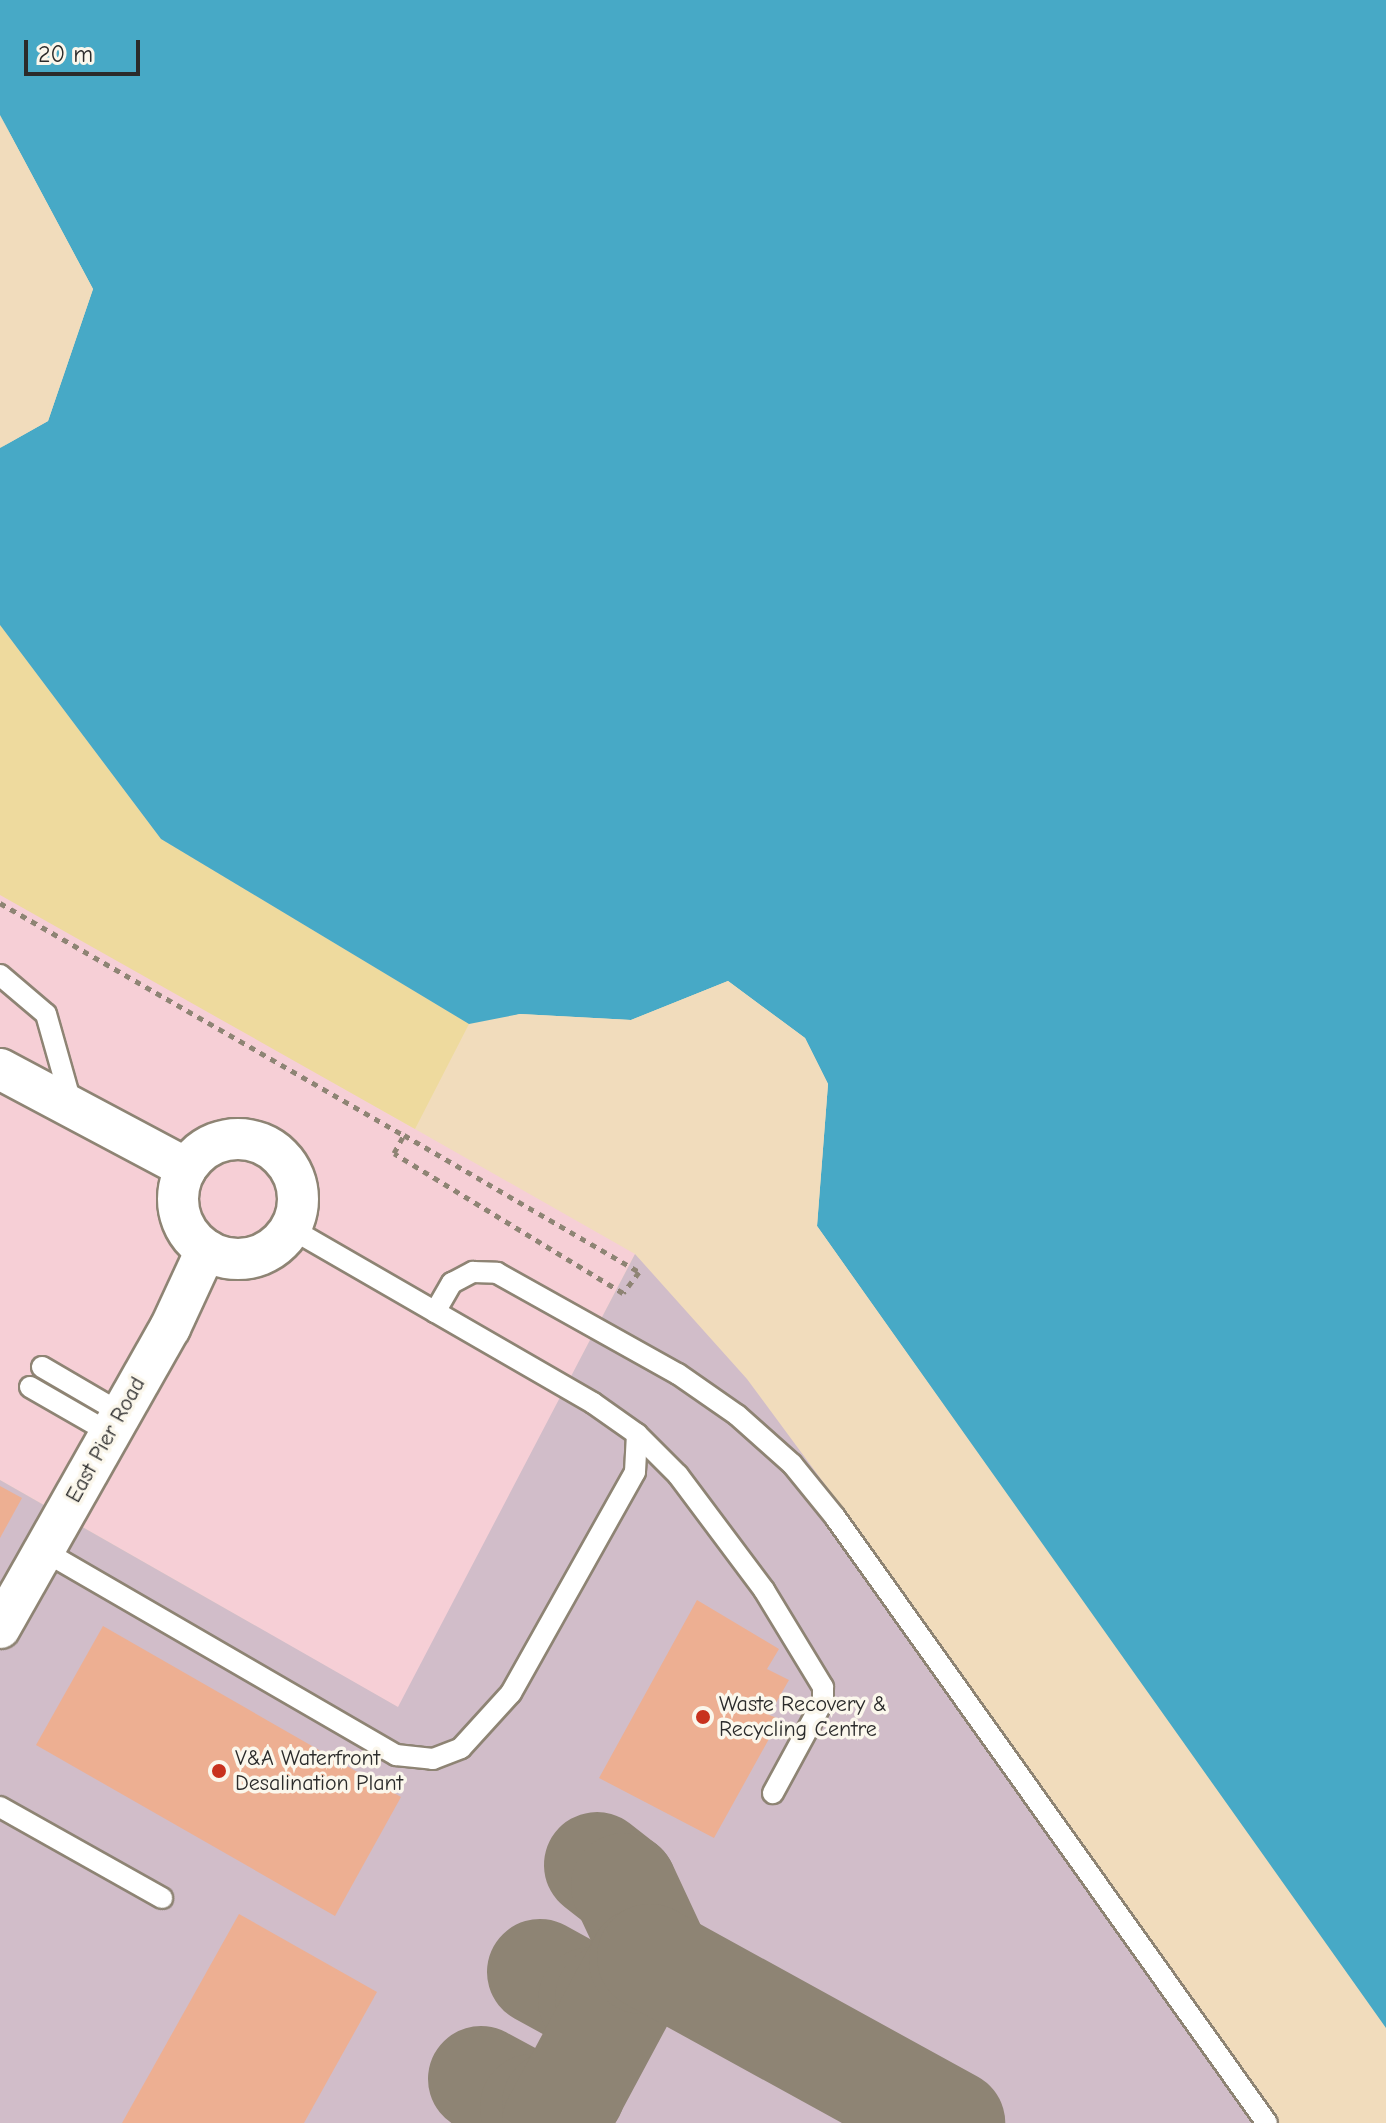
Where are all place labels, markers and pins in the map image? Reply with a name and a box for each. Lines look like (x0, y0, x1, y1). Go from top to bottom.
place label: Waste Recovery & Recycling Centre (719, 1691, 887, 1742)
marker: Waste Recovery & Recycling Centre (694, 1708, 712, 1726)
place label: V&A Waterfront Desalination Plant (235, 1745, 403, 1796)
marker: V&A Waterfront Desalination Plant (210, 1762, 228, 1780)

